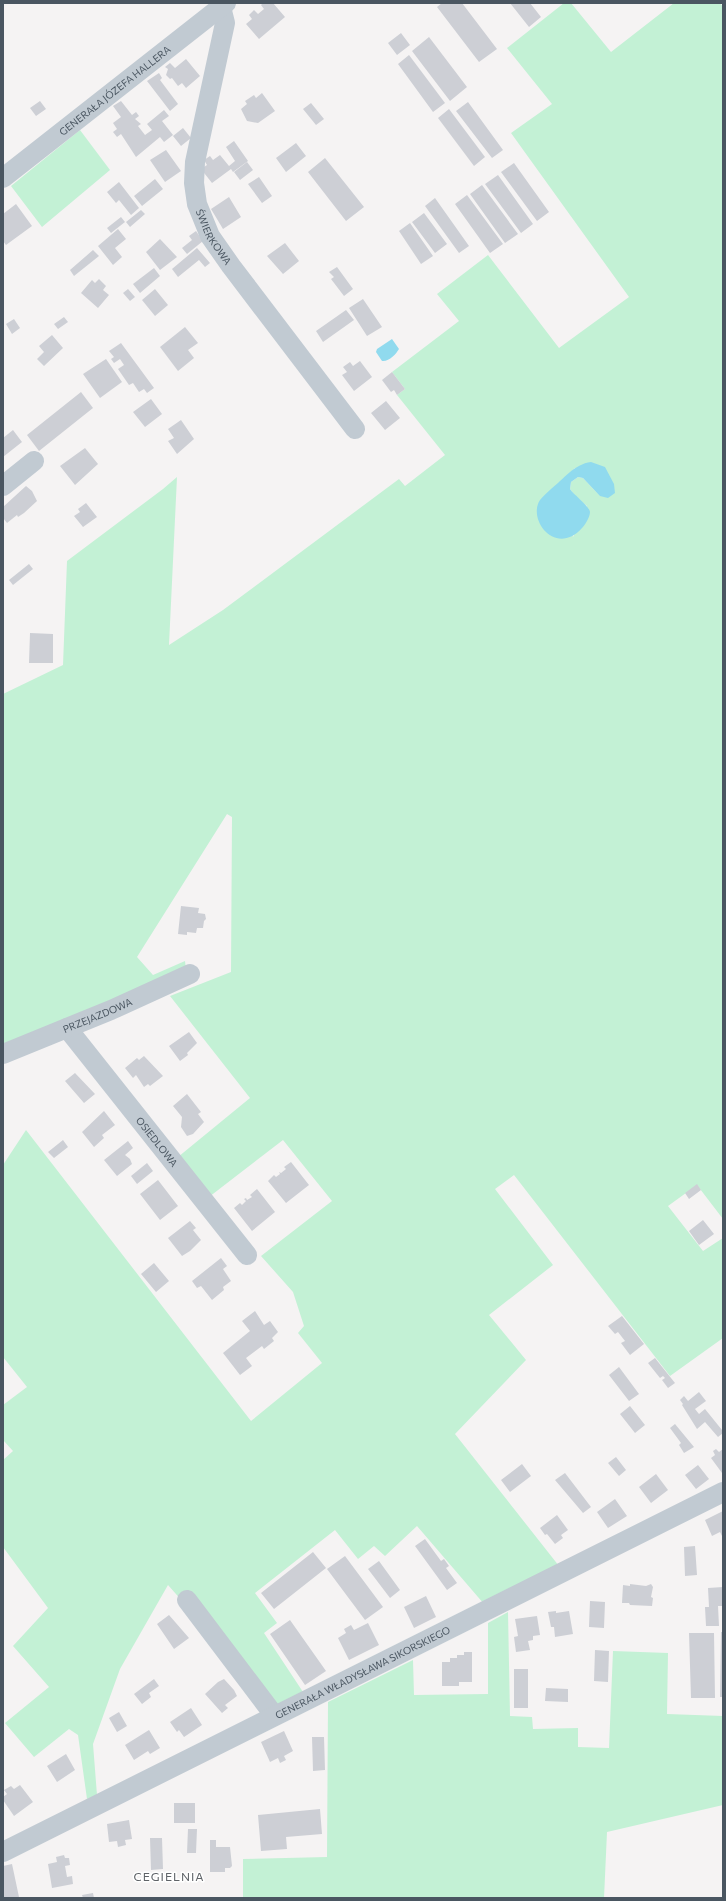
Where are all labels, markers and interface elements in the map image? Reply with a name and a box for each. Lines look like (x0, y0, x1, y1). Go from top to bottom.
street label: GENERAŁA JÓZEFA HALLERA (57, 43, 173, 138)
street label: ŚWIERKOWA (194, 207, 234, 267)
street label: PRZEJAZDOWA (61, 995, 134, 1035)
street label: OSIEDLOWA (134, 1114, 181, 1169)
street label: GENERAŁA WŁADYSŁAWA SIKORSKIEGO (273, 1623, 452, 1721)
district label: CEGIELNIA (133, 1869, 205, 1883)

